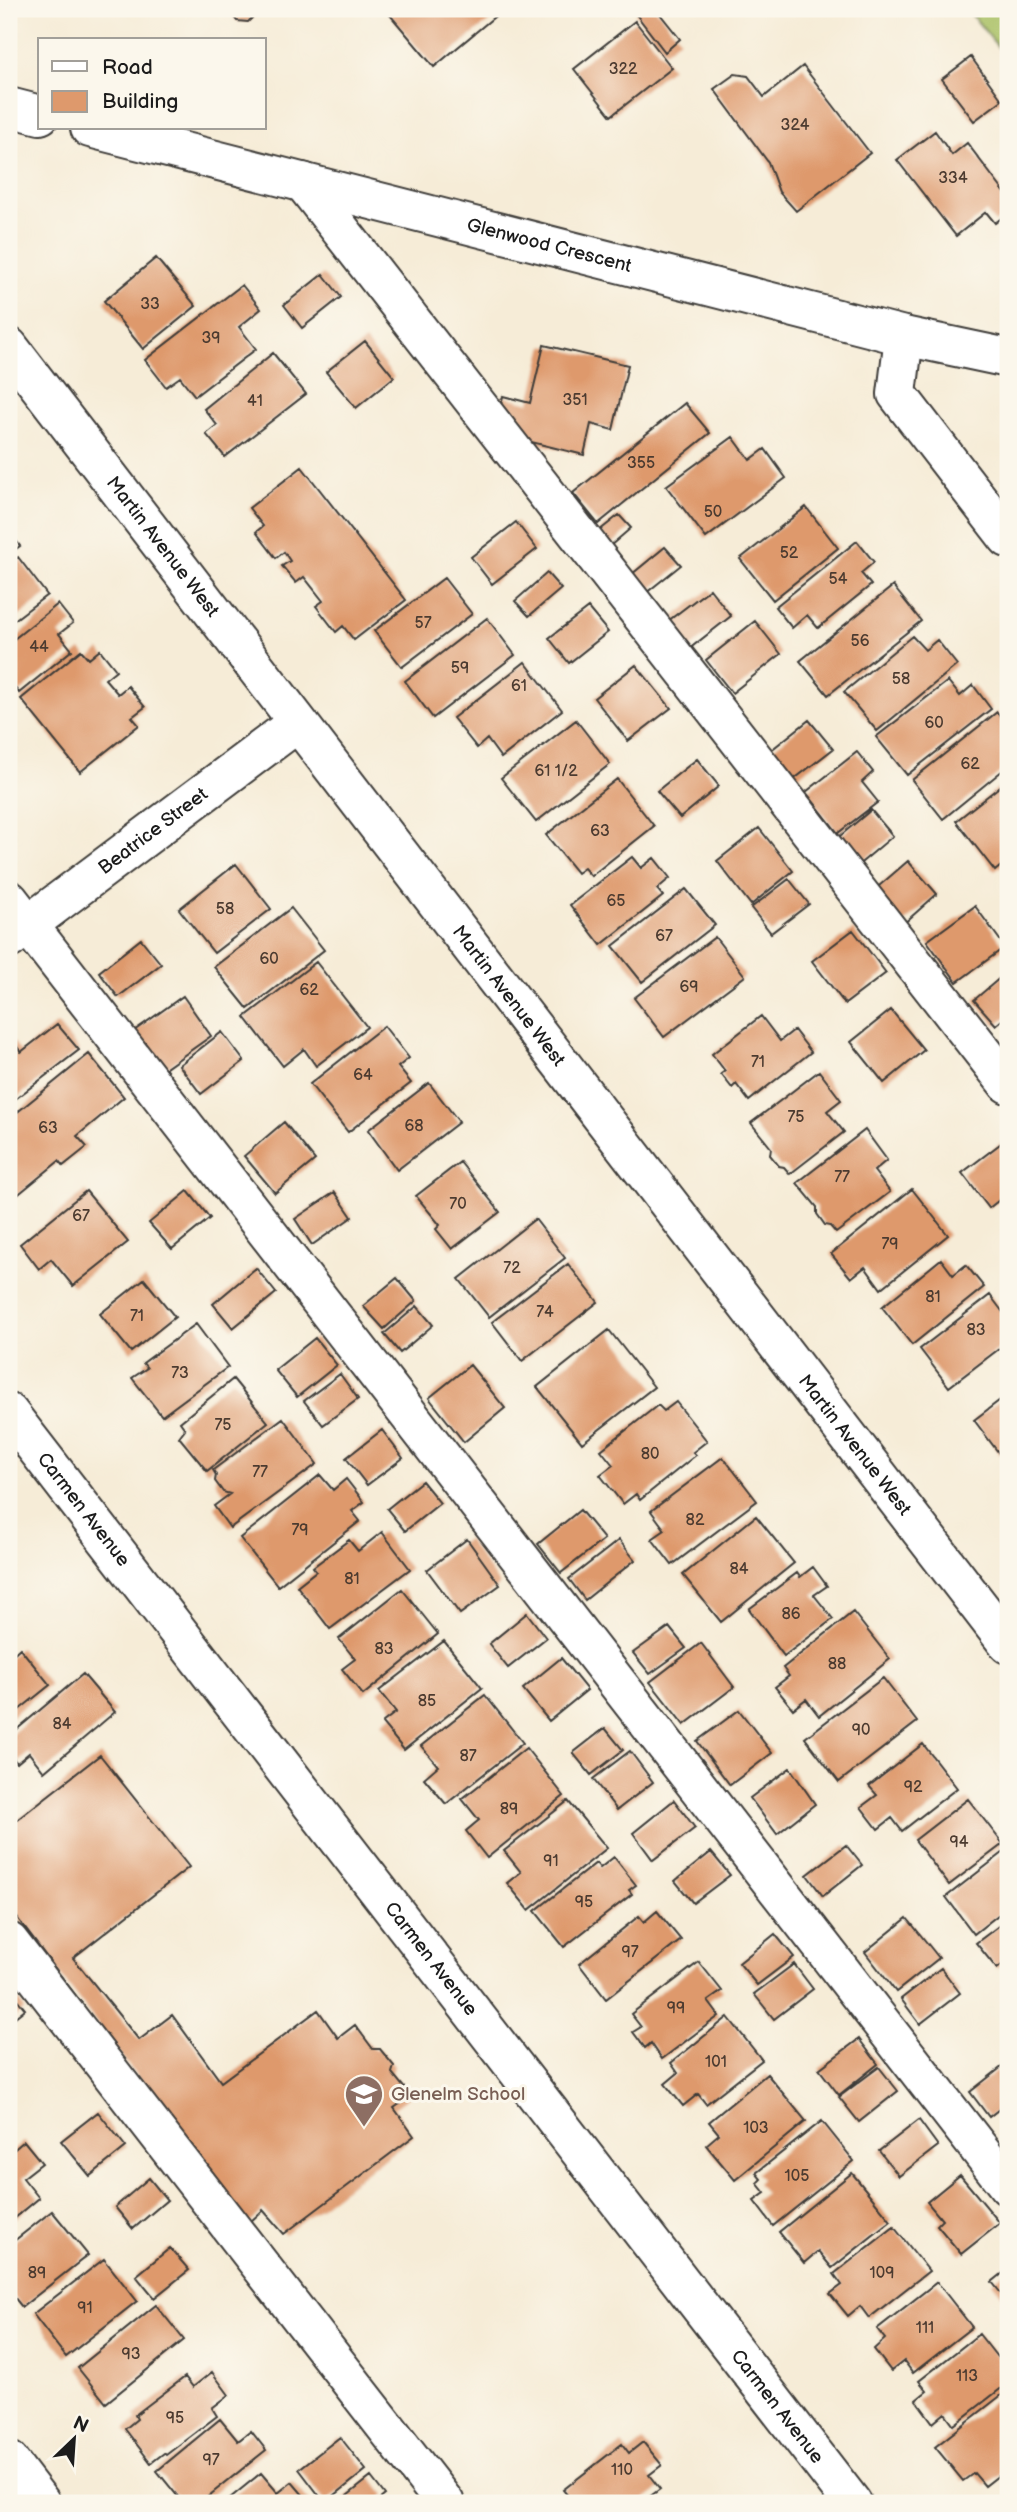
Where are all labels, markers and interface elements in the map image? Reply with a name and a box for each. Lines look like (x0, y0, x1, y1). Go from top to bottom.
legend (38, 38, 266, 130)
text: Road (102, 55, 153, 80)
house number: 322 (609, 60, 638, 79)
text: Building (102, 89, 178, 114)
house number: 324 (781, 116, 810, 135)
house number: 334 (938, 169, 968, 188)
street label: Glenwood Crescent (464, 213, 634, 277)
house number: 33 (140, 295, 160, 314)
house number: 39 (201, 329, 221, 348)
house number: 351 (562, 391, 588, 410)
house number: 41 (247, 392, 263, 411)
house number: 355 (627, 454, 655, 473)
street label: Martin Avenue West (101, 472, 224, 622)
house number: 50 (704, 503, 722, 522)
house number: 52 (780, 544, 799, 563)
house number: 54 (829, 570, 848, 589)
house number: 57 (414, 614, 432, 633)
house number: 56 (851, 632, 870, 651)
house number: 44 (29, 638, 49, 657)
house number: 59 (451, 659, 469, 678)
house number: 58 (892, 670, 910, 689)
house number: 61 (511, 677, 527, 696)
house number: 60 (924, 714, 944, 733)
house number: 62 (960, 755, 980, 774)
house number: 61 1/2 (534, 762, 578, 781)
street label: Beatrice Street (94, 783, 212, 879)
house number: 63 (590, 822, 610, 841)
house number: 65 (607, 892, 625, 911)
house number: 58 (216, 900, 234, 919)
street label: Martin Avenue West (447, 921, 570, 1071)
house number: 67 (655, 927, 673, 946)
house number: 60 (259, 950, 279, 969)
house number: 69 (679, 978, 699, 997)
house number: 62 (299, 981, 319, 1000)
house number: 71 (751, 1053, 765, 1072)
house number: 64 (353, 1066, 373, 1085)
house number: 75 (787, 1108, 805, 1127)
house number: 68 (404, 1117, 424, 1136)
house number: 63 (38, 1119, 58, 1138)
house number: 77 (834, 1168, 850, 1187)
house number: 70 (449, 1195, 467, 1214)
house number: 67 (72, 1207, 90, 1226)
house number: 79 (881, 1235, 899, 1254)
house number: 72 (503, 1259, 521, 1278)
house number: 81 (925, 1288, 941, 1307)
house number: 74 (536, 1303, 554, 1322)
house number: 71 (130, 1307, 144, 1326)
house number: 83 (966, 1321, 986, 1340)
house number: 73 (171, 1364, 189, 1383)
street label: Martin Avenue West (793, 1370, 916, 1520)
house number: 75 (214, 1416, 232, 1435)
house number: 80 (641, 1445, 659, 1464)
street label: Carmen Avenue (32, 1448, 135, 1571)
house number: 77 (252, 1463, 268, 1482)
house number: 82 (686, 1511, 705, 1530)
house number: 79 (291, 1521, 309, 1540)
house number: 84 (729, 1560, 749, 1579)
house number: 81 (344, 1570, 360, 1589)
house number: 86 (781, 1605, 801, 1624)
house number: 83 (374, 1640, 394, 1659)
house number: 88 (828, 1655, 846, 1674)
house number: 85 (418, 1692, 436, 1711)
house number: 84 (52, 1715, 72, 1734)
house number: 90 (852, 1721, 870, 1740)
house number: 87 (459, 1747, 477, 1766)
house number: 92 (904, 1778, 923, 1797)
house number: 89 (500, 1800, 518, 1819)
house number: 94 (949, 1833, 969, 1852)
house number: 91 (543, 1852, 559, 1871)
house number: 95 (575, 1893, 593, 1912)
street label: Carmen Avenue (380, 1897, 482, 2020)
house number: 97 (621, 1943, 639, 1962)
house number: 99 (667, 1999, 685, 2018)
house number: 101 (705, 2053, 727, 2072)
school or university icon: Glenelm School (343, 2073, 385, 2128)
place label: Glenelm School (391, 2083, 525, 2106)
house number: 103 (743, 2119, 769, 2138)
house number: 105 (785, 2167, 809, 2186)
house number: 89 (28, 2264, 46, 2283)
house number: 109 (870, 2264, 894, 2283)
house number: 91 (77, 2299, 93, 2318)
house number: 111 (916, 2319, 934, 2338)
house number: 93 (121, 2345, 141, 2364)
street label: Carmen Avenue (726, 2345, 829, 2468)
house number: 113 (956, 2367, 978, 2386)
north arrow (38, 2404, 108, 2474)
house number: 95 (166, 2409, 184, 2428)
text: N (69, 2412, 92, 2438)
house number: 97 (202, 2451, 220, 2470)
house number: 110 (611, 2461, 633, 2480)

